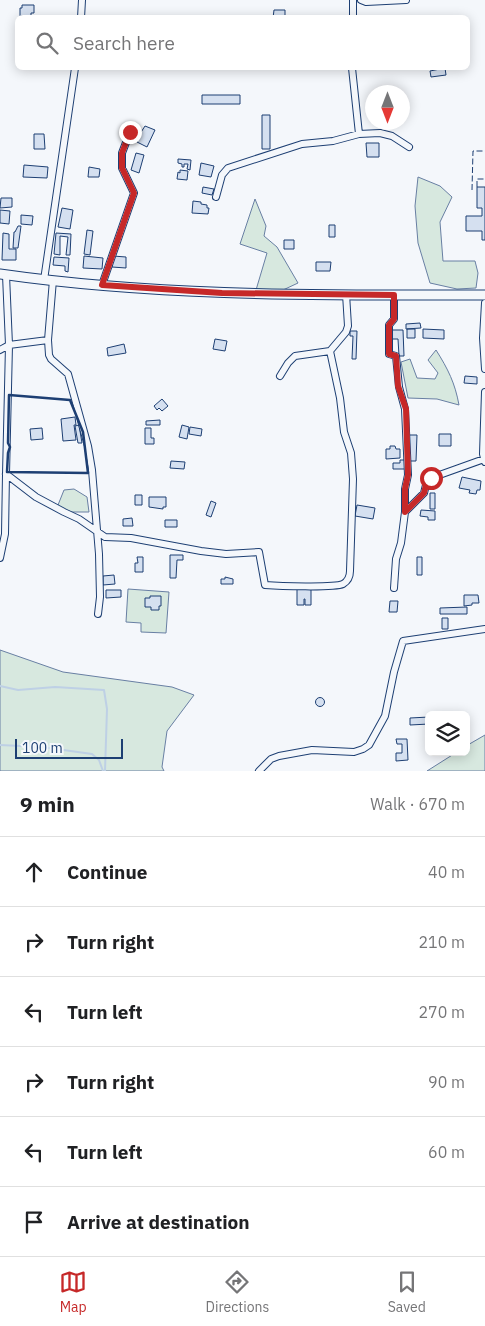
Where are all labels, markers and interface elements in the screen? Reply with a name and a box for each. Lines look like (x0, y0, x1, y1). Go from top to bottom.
search box (15, 15, 470, 70)
icon: search (33, 29, 61, 57)
text: Search here (73, 31, 175, 55)
north arrow (365, 85, 410, 130)
route end (119, 121, 142, 144)
route start (420, 467, 443, 490)
map controls (425, 711, 470, 756)
button: layers (425, 711, 470, 756)
scale bar (15, 736, 122, 759)
text: 100 m (22, 739, 63, 757)
text: 9 min (20, 790, 75, 818)
text: Walk · 670 m (370, 794, 465, 814)
icon: ahead (20, 858, 48, 886)
text: Continue (67, 860, 147, 884)
text: 40 m (428, 862, 465, 882)
icon: right (20, 928, 48, 956)
text: Turn right (67, 930, 154, 954)
text: 210 m (418, 932, 465, 952)
icon: left (20, 998, 48, 1026)
text: Turn left (67, 1000, 143, 1024)
text: 270 m (418, 1002, 465, 1022)
icon: right (20, 1068, 48, 1096)
text: Turn right (67, 1070, 154, 1094)
text: 90 m (428, 1072, 465, 1092)
icon: left (20, 1138, 48, 1166)
text: Turn left (67, 1140, 143, 1164)
text: 60 m (428, 1142, 465, 1162)
icon: arrive (20, 1208, 48, 1236)
text: Arrive at destination (67, 1210, 250, 1234)
tab: Map (59, 1268, 87, 1316)
tab: Directions (206, 1268, 269, 1316)
tab: Saved (388, 1268, 426, 1316)

